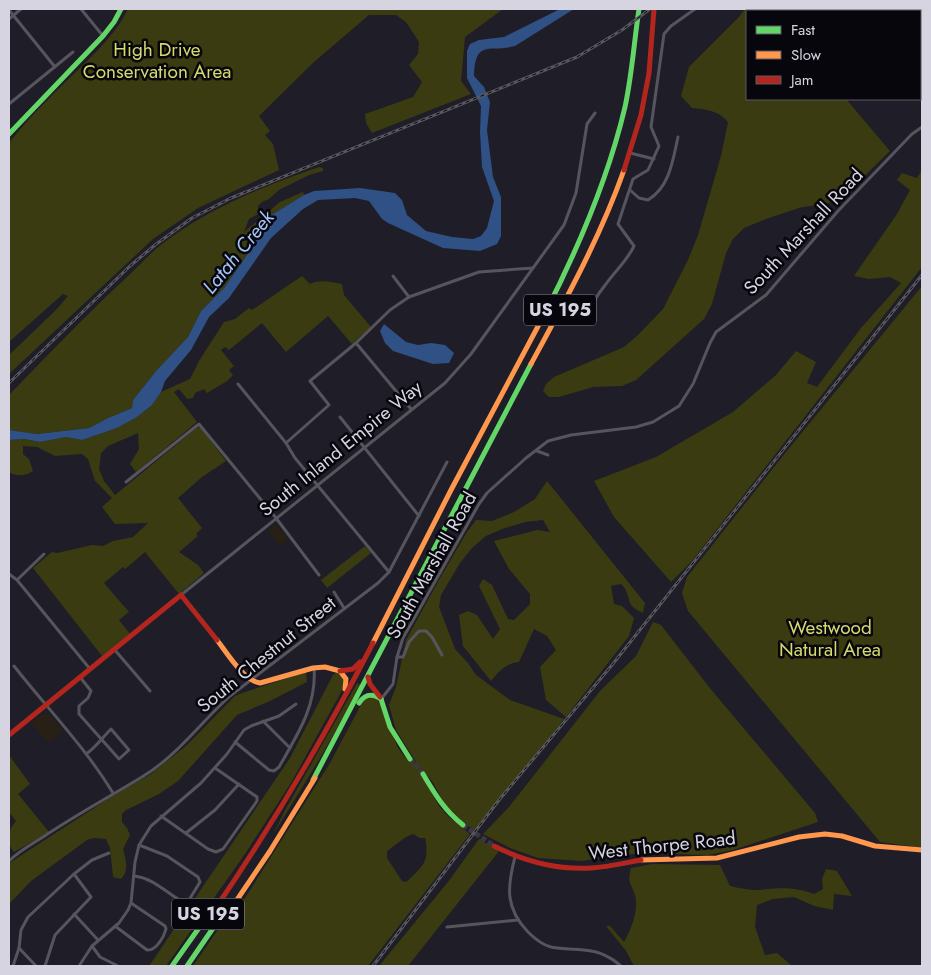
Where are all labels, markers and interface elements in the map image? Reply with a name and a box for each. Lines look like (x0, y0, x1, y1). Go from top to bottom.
legend (746, 10, 921, 100)
text: Fast (791, 19, 815, 41)
park label: High Drive Conservation Area (83, 36, 231, 85)
text: Slow (791, 44, 822, 66)
text: Jam (789, 69, 814, 91)
street label: South Marshall Road (737, 162, 869, 301)
water label: Latah Creek (196, 203, 282, 300)
road number: US 195 (524, 294, 596, 326)
street label: South Inland Empire Way (253, 374, 428, 523)
street label: South Marshall Road (380, 487, 483, 644)
street label: South Chestnut Street (191, 590, 342, 719)
park label: Westwood Natural Area (779, 614, 881, 663)
street label: West Thorpe Road (587, 824, 737, 867)
road number: US 195 (172, 899, 244, 930)

